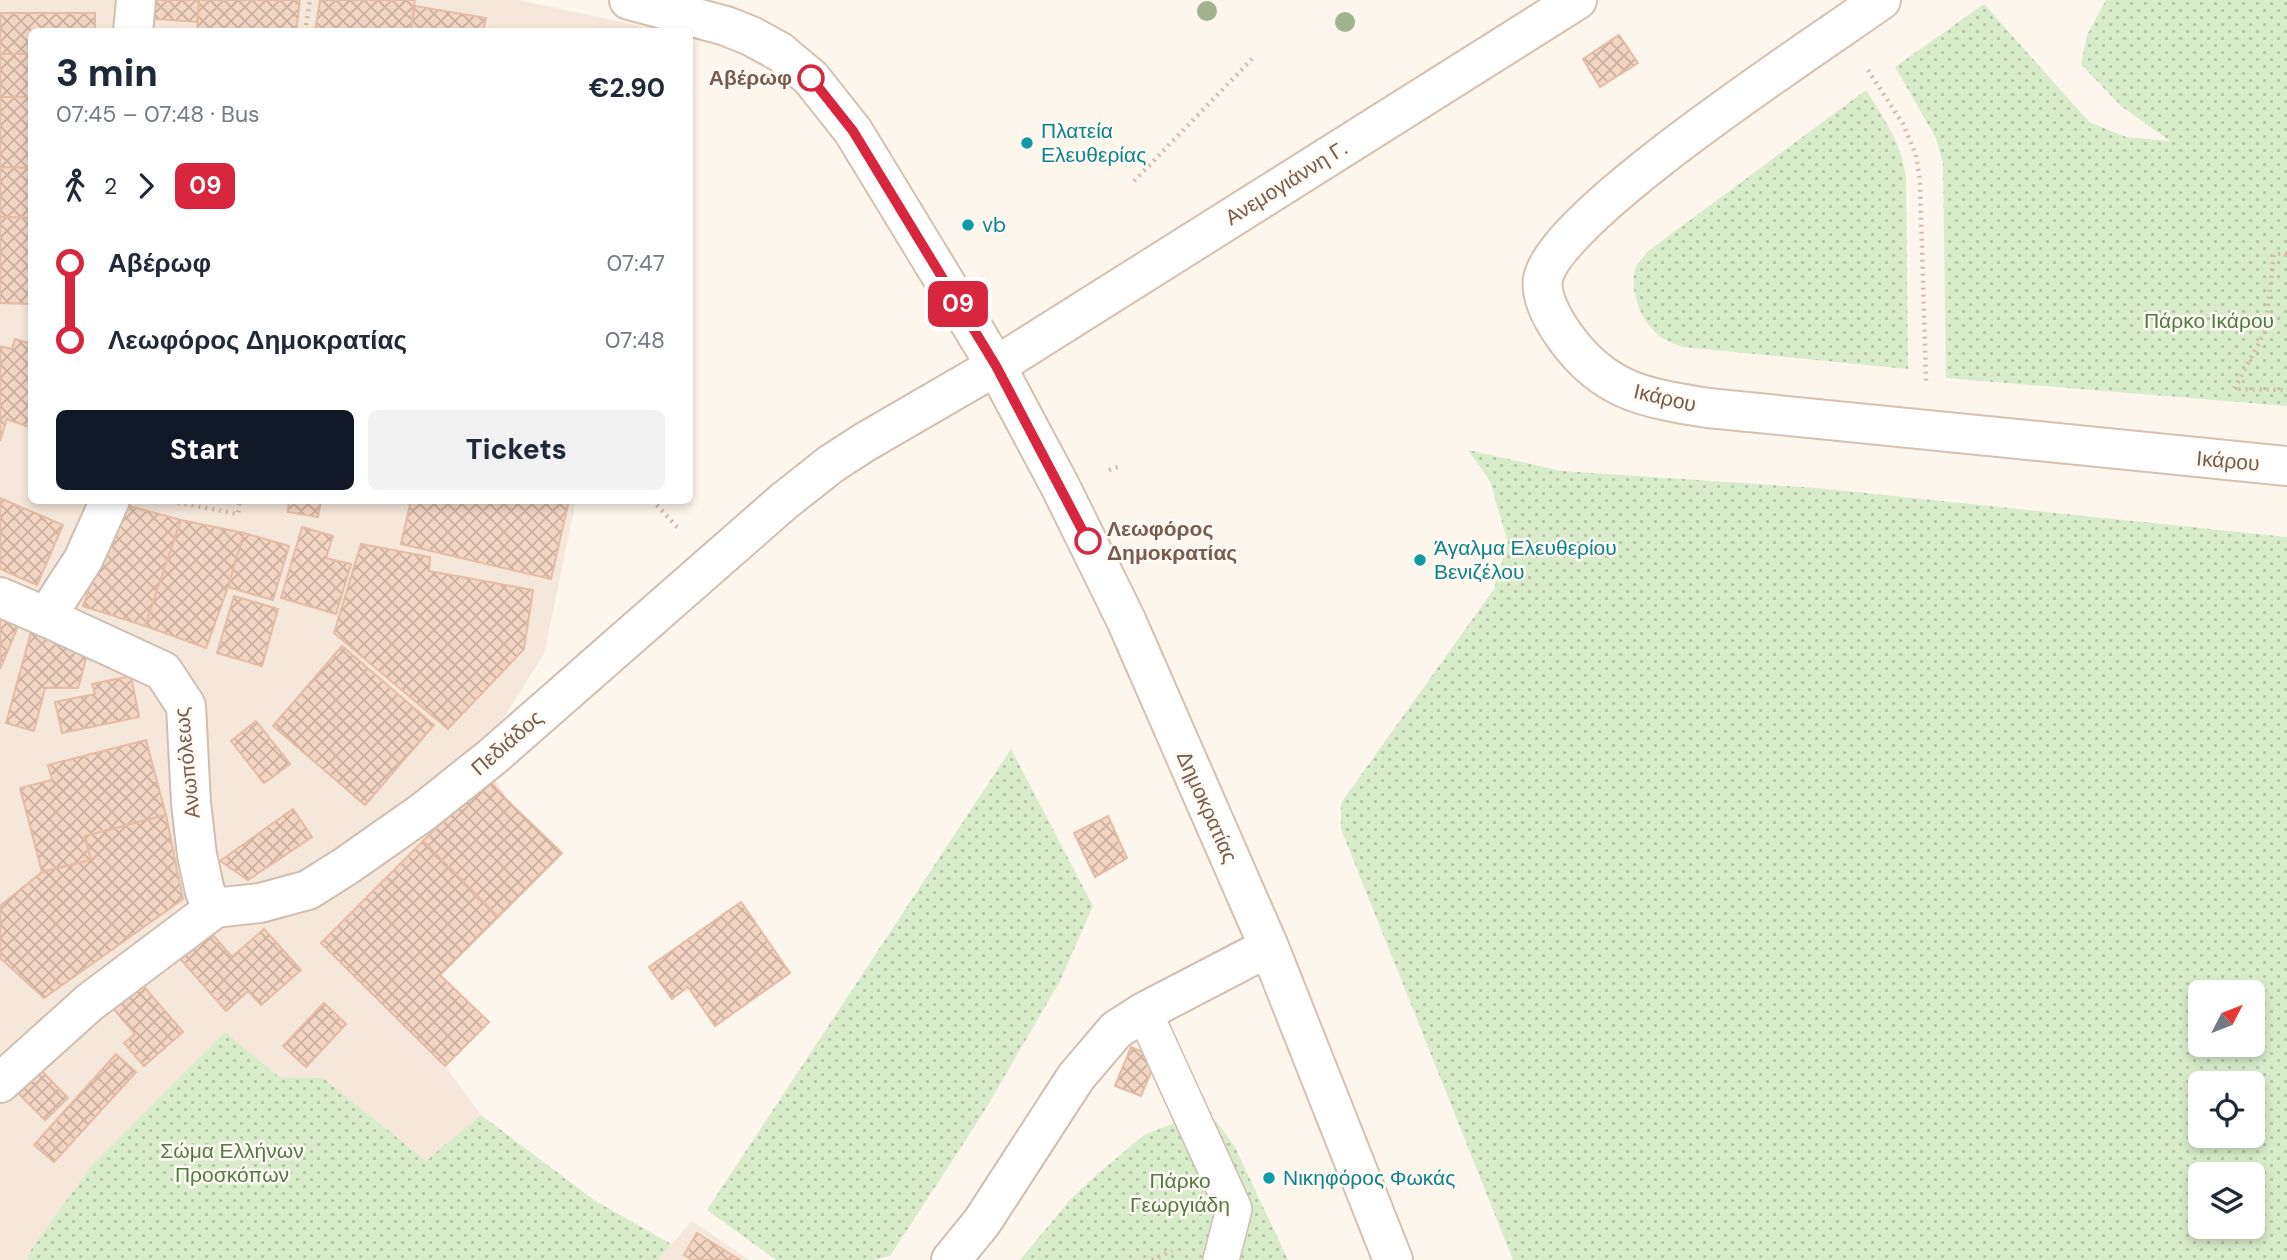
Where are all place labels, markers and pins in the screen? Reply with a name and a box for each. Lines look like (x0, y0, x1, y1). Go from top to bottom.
place label: Αβέρωφ (709, 64, 792, 92)
marker: Αβέρωφ (798, 65, 824, 91)
place label: Πλατεία Ελευθερίας (1041, 117, 1146, 169)
marker: Πλατεία Ελευθερίας (1019, 135, 1035, 151)
place label: vb (982, 211, 1006, 239)
marker: vb (960, 217, 976, 233)
place label: Λεωφόρος Δημοκρατίας (1107, 515, 1237, 567)
marker: Λεωφόρος Δημοκρατίας (1075, 528, 1101, 554)
place label: Άγαλμα Ελευθερίου Βενιζέλου (1434, 534, 1617, 586)
marker: Άγαλμα Ελευθερίου Βενιζέλου (1412, 552, 1428, 568)
place label: Νικηφόρος Φωκάς (1283, 1164, 1455, 1192)
marker: Νικηφόρος Φωκάς (1261, 1170, 1277, 1186)

